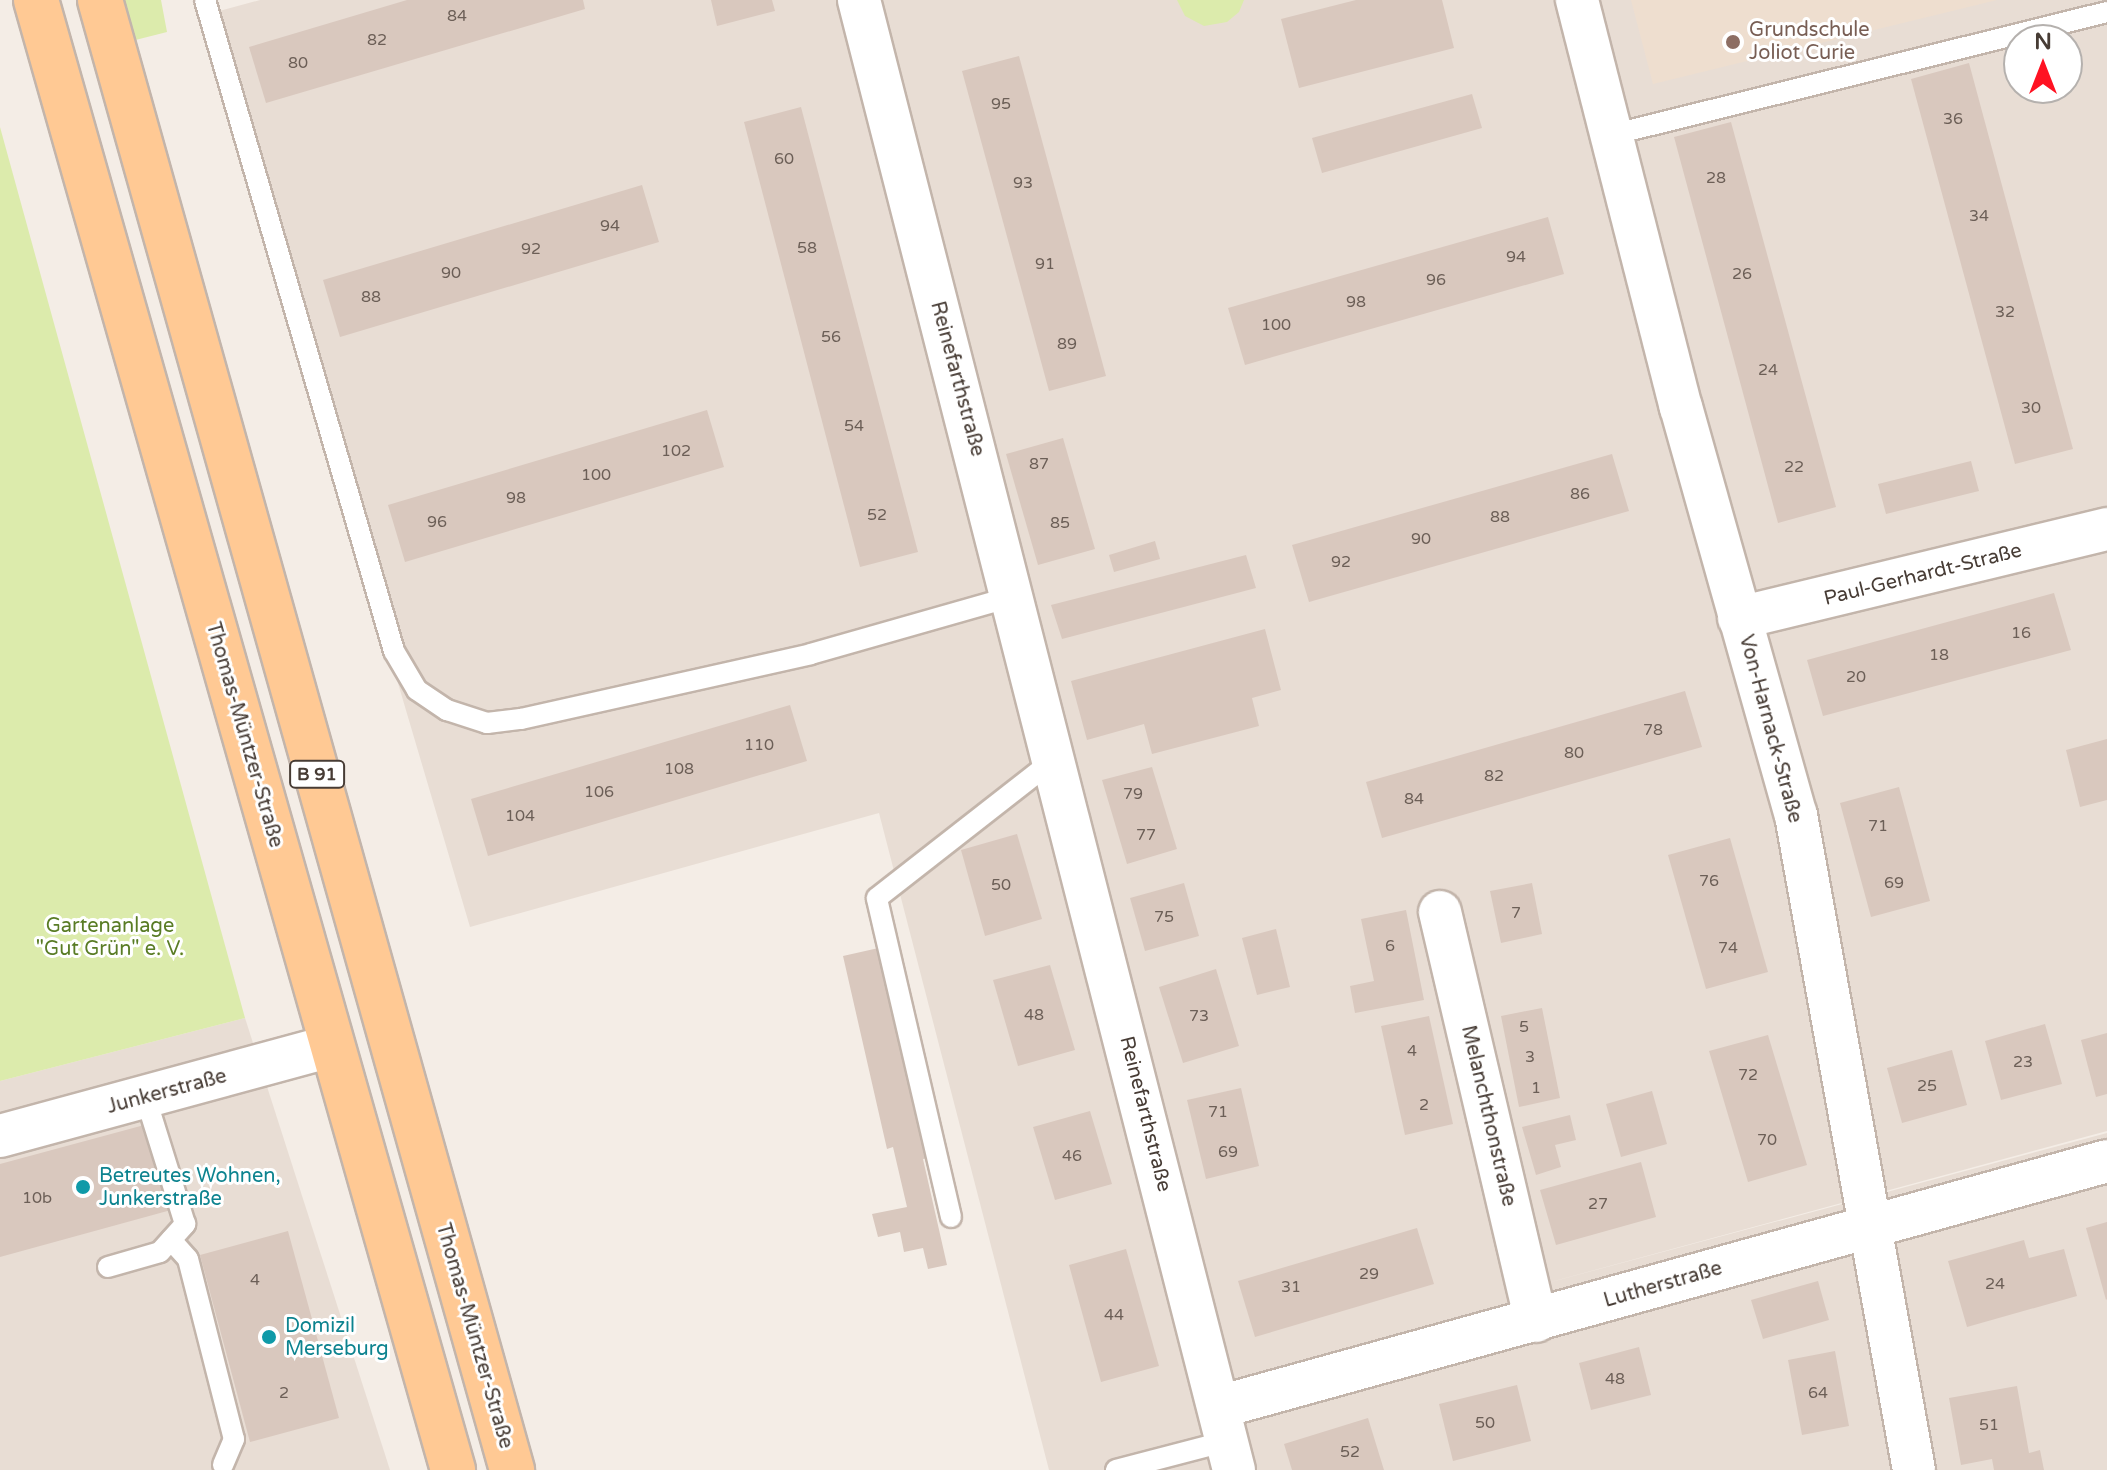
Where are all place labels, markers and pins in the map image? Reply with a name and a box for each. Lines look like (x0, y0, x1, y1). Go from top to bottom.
place label: Grundschule Joliot Curie (1749, 18, 1870, 65)
marker: Grundschule Joliot Curie (1724, 33, 1742, 51)
place label: Betreutes Wohnen, Junkerstraße (99, 1164, 281, 1211)
marker: Betreutes Wohnen, Junkerstraße (74, 1178, 92, 1196)
place label: Domizil Merseburg (285, 1314, 389, 1361)
marker: Domizil Merseburg (260, 1328, 278, 1346)

